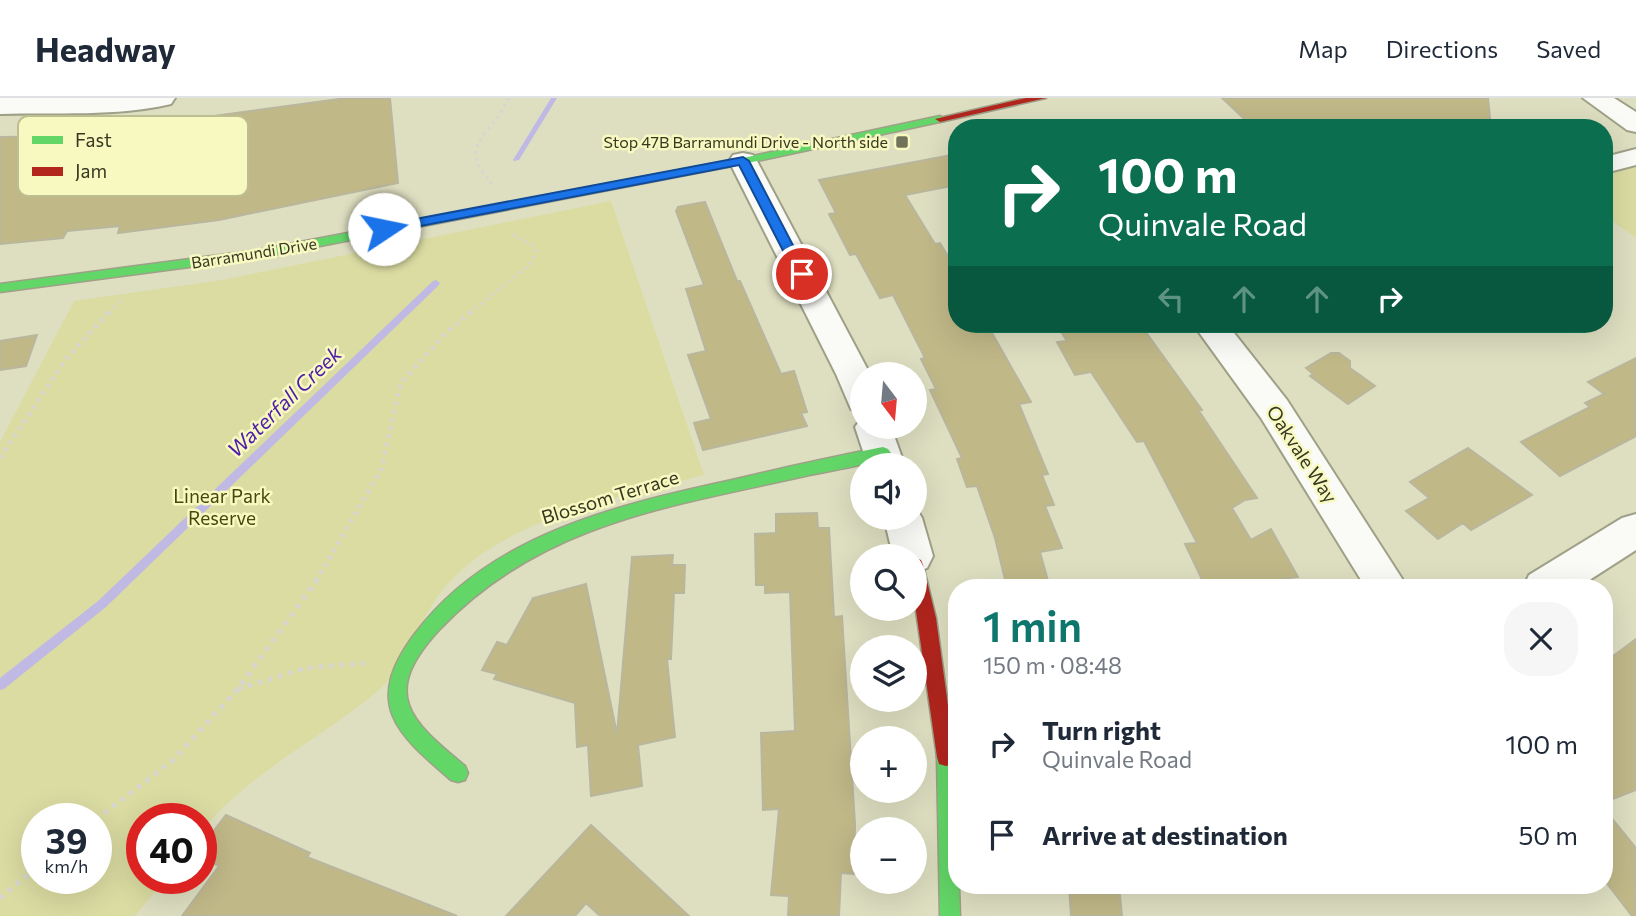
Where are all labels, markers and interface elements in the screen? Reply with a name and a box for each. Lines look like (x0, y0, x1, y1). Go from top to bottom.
text: Headway (35, 28, 176, 69)
text: Map (1298, 34, 1348, 63)
text: Directions (1386, 34, 1498, 63)
text: Saved (1536, 34, 1601, 63)
legend (18, 116, 248, 196)
text: Fast (75, 128, 112, 151)
place label: Stop 47B Barramundi Drive - North side (604, 132, 888, 151)
marker: Stop 47B Barramundi Drive - North side (894, 134, 910, 150)
text: 100 m (1098, 143, 1237, 203)
icon: right (983, 147, 1074, 238)
text: Jam (75, 159, 107, 182)
position arrow (347, 192, 421, 266)
text: Quinvale Road (1098, 203, 1307, 243)
street label: Barramundi Drive (190, 233, 318, 272)
pin (772, 244, 832, 304)
icon: arrive (783, 255, 821, 293)
icon: left (1152, 280, 1190, 318)
icon: ahead (1225, 280, 1263, 318)
icon: ahead (1298, 280, 1336, 318)
icon: right (1371, 280, 1409, 318)
water label: Waterfall Creek (222, 340, 347, 462)
north arrow (850, 362, 928, 439)
map controls (850, 362, 927, 894)
street label: Oakvale Way (1262, 401, 1343, 507)
button: sound (850, 453, 927, 530)
street label: Blossom Terrace (539, 465, 681, 528)
park label: Linear Park Reserve (173, 484, 271, 529)
button: search (850, 544, 927, 621)
text: 1 min (983, 599, 1082, 651)
button: close (1504, 602, 1578, 676)
button: layers (850, 635, 927, 712)
text: 150 m · 08:48 (983, 651, 1122, 679)
text: Turn right (1042, 714, 1161, 745)
icon: right (983, 725, 1021, 763)
button: + (850, 726, 927, 803)
text: 100 m (1505, 728, 1578, 759)
text: Quinvale Road (1042, 745, 1192, 773)
speed limit sign: 40 (126, 803, 217, 894)
icon: arrive (983, 816, 1021, 854)
button: − (850, 817, 927, 894)
text: 39 (46, 818, 87, 861)
text: Arrive at destination (1042, 819, 1288, 850)
text: 50 m (1518, 819, 1578, 850)
text: km/h (45, 855, 88, 877)

